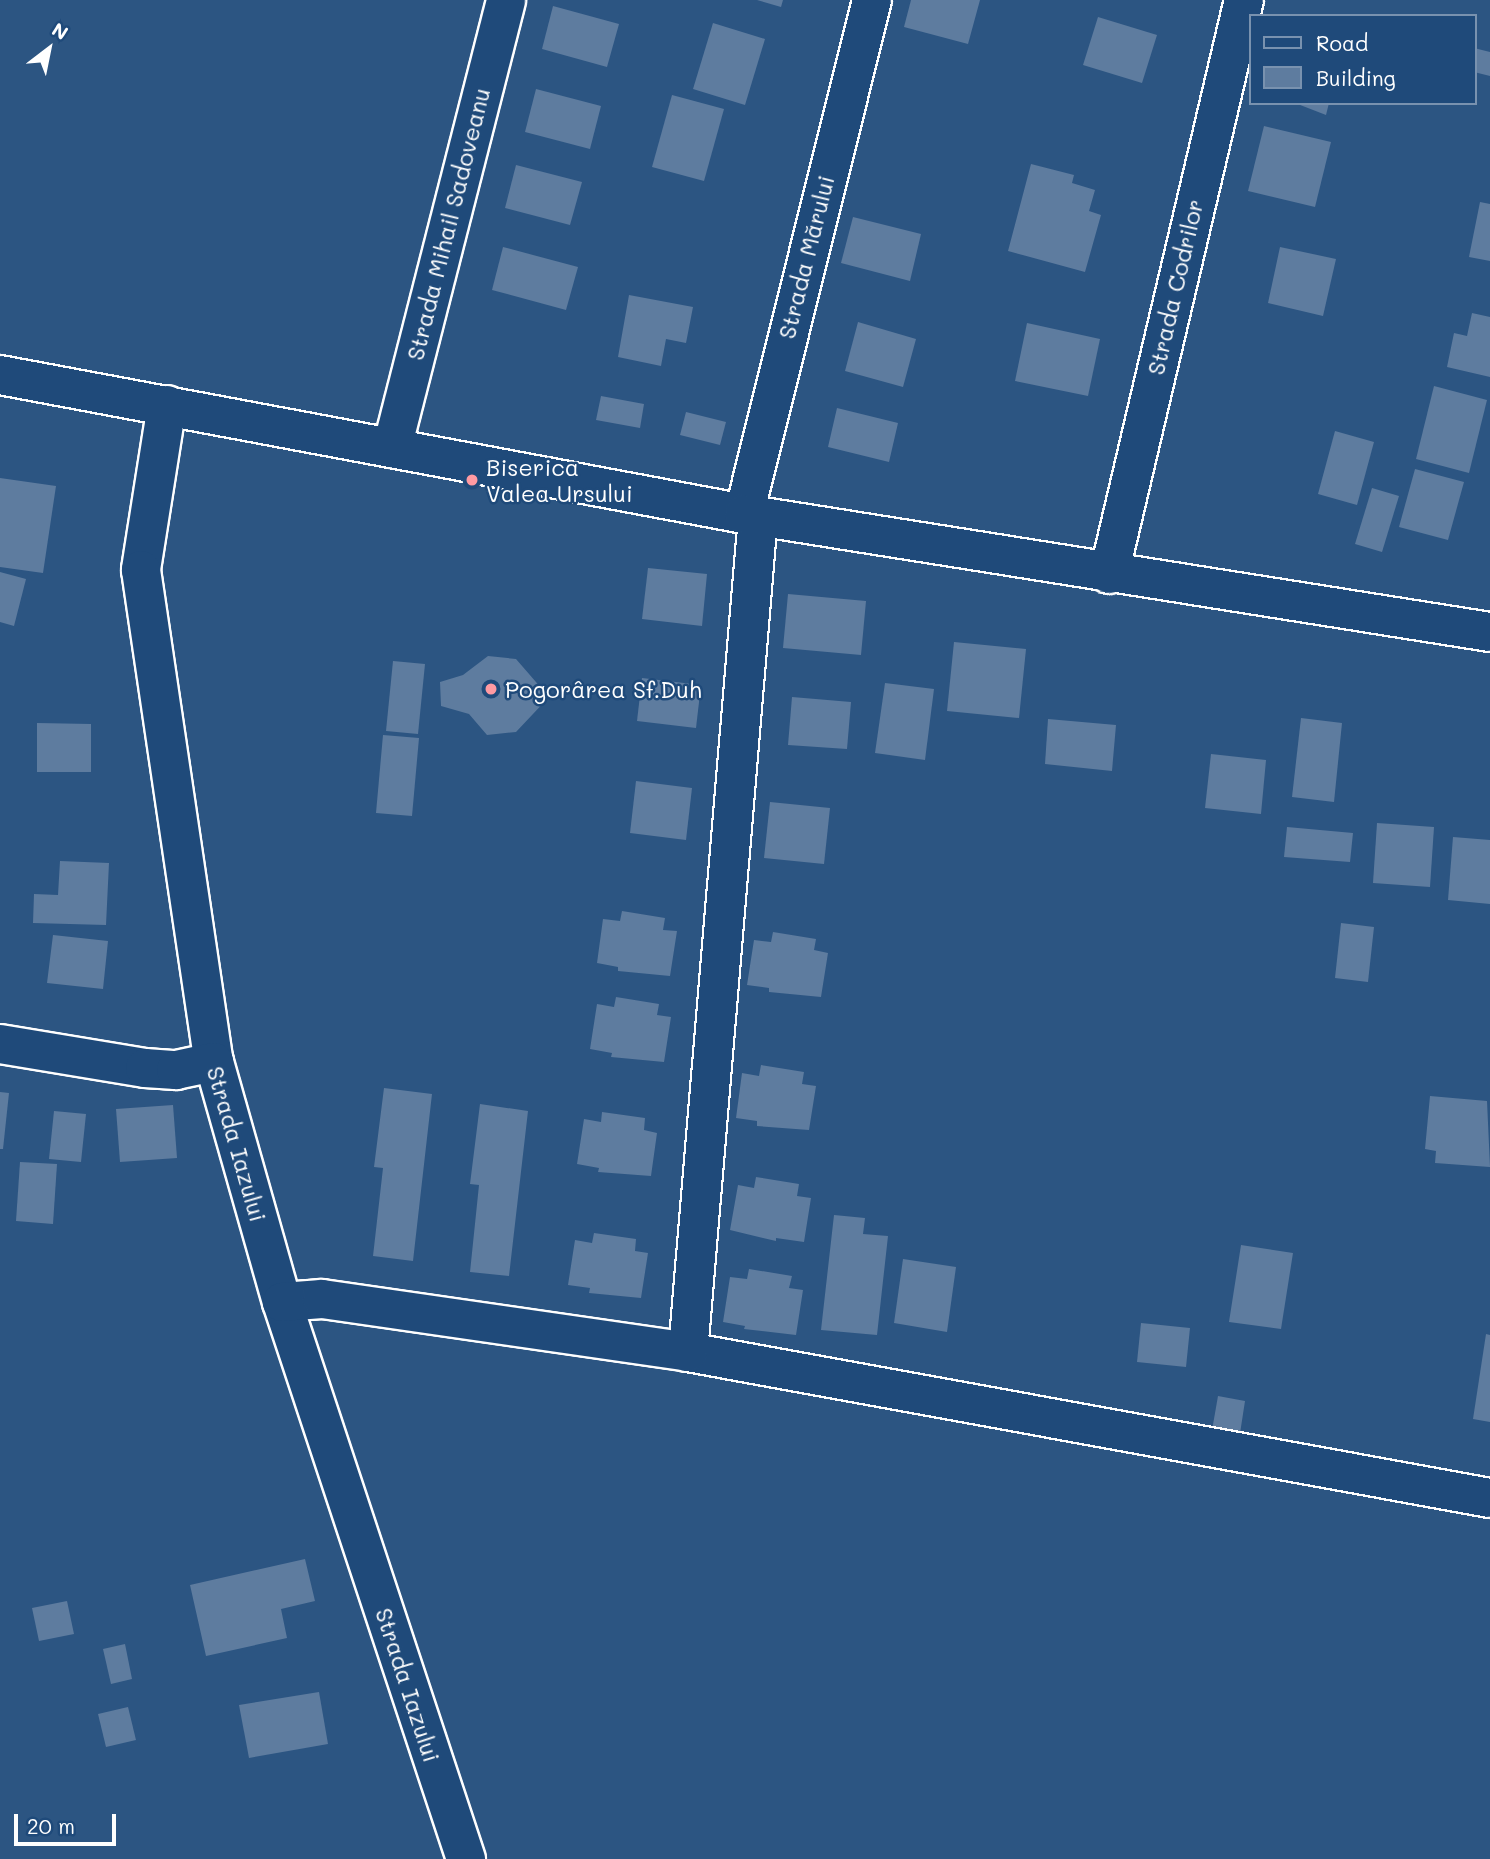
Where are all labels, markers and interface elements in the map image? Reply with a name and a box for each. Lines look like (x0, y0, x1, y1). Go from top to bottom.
north arrow (14, 14, 84, 84)
legend (1248, 14, 1476, 105)
text: N (48, 16, 73, 45)
text: Road (1316, 29, 1368, 56)
text: Building (1316, 64, 1396, 91)
street label: Strada Mihail Sadoveanu (401, 85, 495, 363)
street label: Strada Mărului (772, 172, 840, 342)
street label: Strada Codrilor (1141, 196, 1209, 378)
place label: Biserica Valea Ursului (486, 453, 633, 507)
marker: Biserica Valea Ursului (464, 472, 480, 488)
place label: Pogorârea Sf.Duh (505, 675, 702, 703)
marker: Pogorârea Sf.Duh (483, 681, 499, 697)
street label: Strada Iazului (202, 1063, 272, 1225)
street label: Strada Iazului (370, 1604, 446, 1766)
scale bar (18, 1800, 119, 1844)
text: 20 m (27, 1812, 75, 1839)

